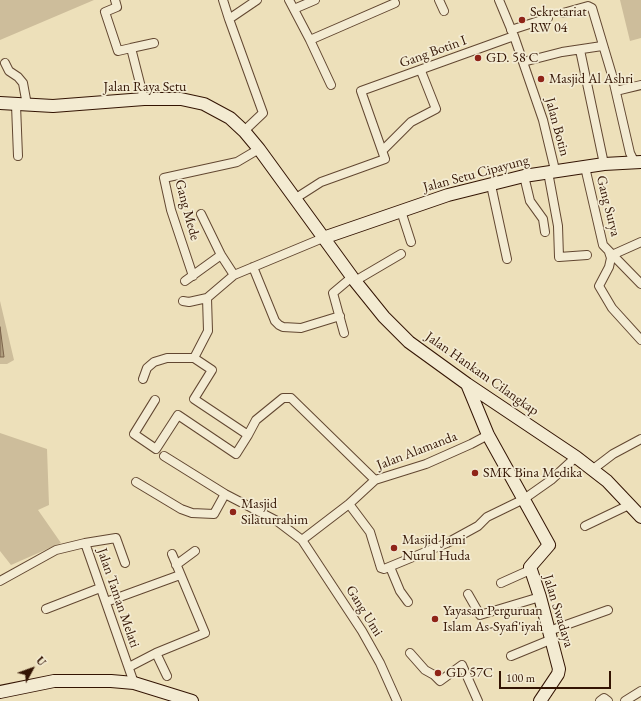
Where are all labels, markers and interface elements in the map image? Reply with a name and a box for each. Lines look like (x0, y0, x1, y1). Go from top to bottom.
place label: Sekretariat RW 04 (530, 4, 587, 36)
marker: Sekretariat RW 04 (517, 15, 527, 25)
street label: Gang Botin I (397, 32, 469, 72)
place label: GD. 58 C (486, 50, 539, 66)
marker: GD. 58 C (473, 53, 483, 63)
place label: Masjid Al Ashri (549, 71, 633, 87)
marker: Masjid Al Ashri (536, 74, 546, 84)
street label: Jalan Raya Setu (104, 79, 186, 95)
street label: Jalan Botin (541, 96, 573, 158)
street label: Jalan Setu Cipayung (421, 152, 531, 196)
street label: Gang Surya (592, 174, 624, 238)
street label: Gang Mede (171, 178, 203, 242)
street label: Jalan Hankam Cilangkap (422, 328, 542, 420)
street label: Jalan Alamanda (374, 428, 460, 474)
place label: SMK Bina Medika (483, 465, 582, 481)
marker: SMK Bina Medika (470, 468, 480, 478)
place label: Masjid Silaturrahim (241, 496, 308, 528)
marker: Masjid Silaturrahim (228, 507, 238, 517)
place label: Masjid Jami Nurul Huda (402, 532, 470, 564)
marker: Masjid Jami Nurul Huda (389, 543, 399, 553)
street label: Jalan Taman Melati (93, 546, 143, 650)
street label: Jalan Swadaya (539, 573, 577, 649)
street label: Gang Umi (342, 582, 386, 640)
place label: Yayasan Perguruan Islam As-Syafi'iyah (443, 603, 543, 636)
marker: Yayasan Perguruan Islam As-Syafi'iyah (430, 614, 440, 624)
north arrow (12, 649, 52, 689)
text: U (33, 653, 49, 669)
scale bar (501, 663, 613, 689)
place label: GD 57C (446, 665, 493, 681)
marker: GD 57C (433, 668, 443, 678)
text: 100 m (506, 670, 535, 686)

